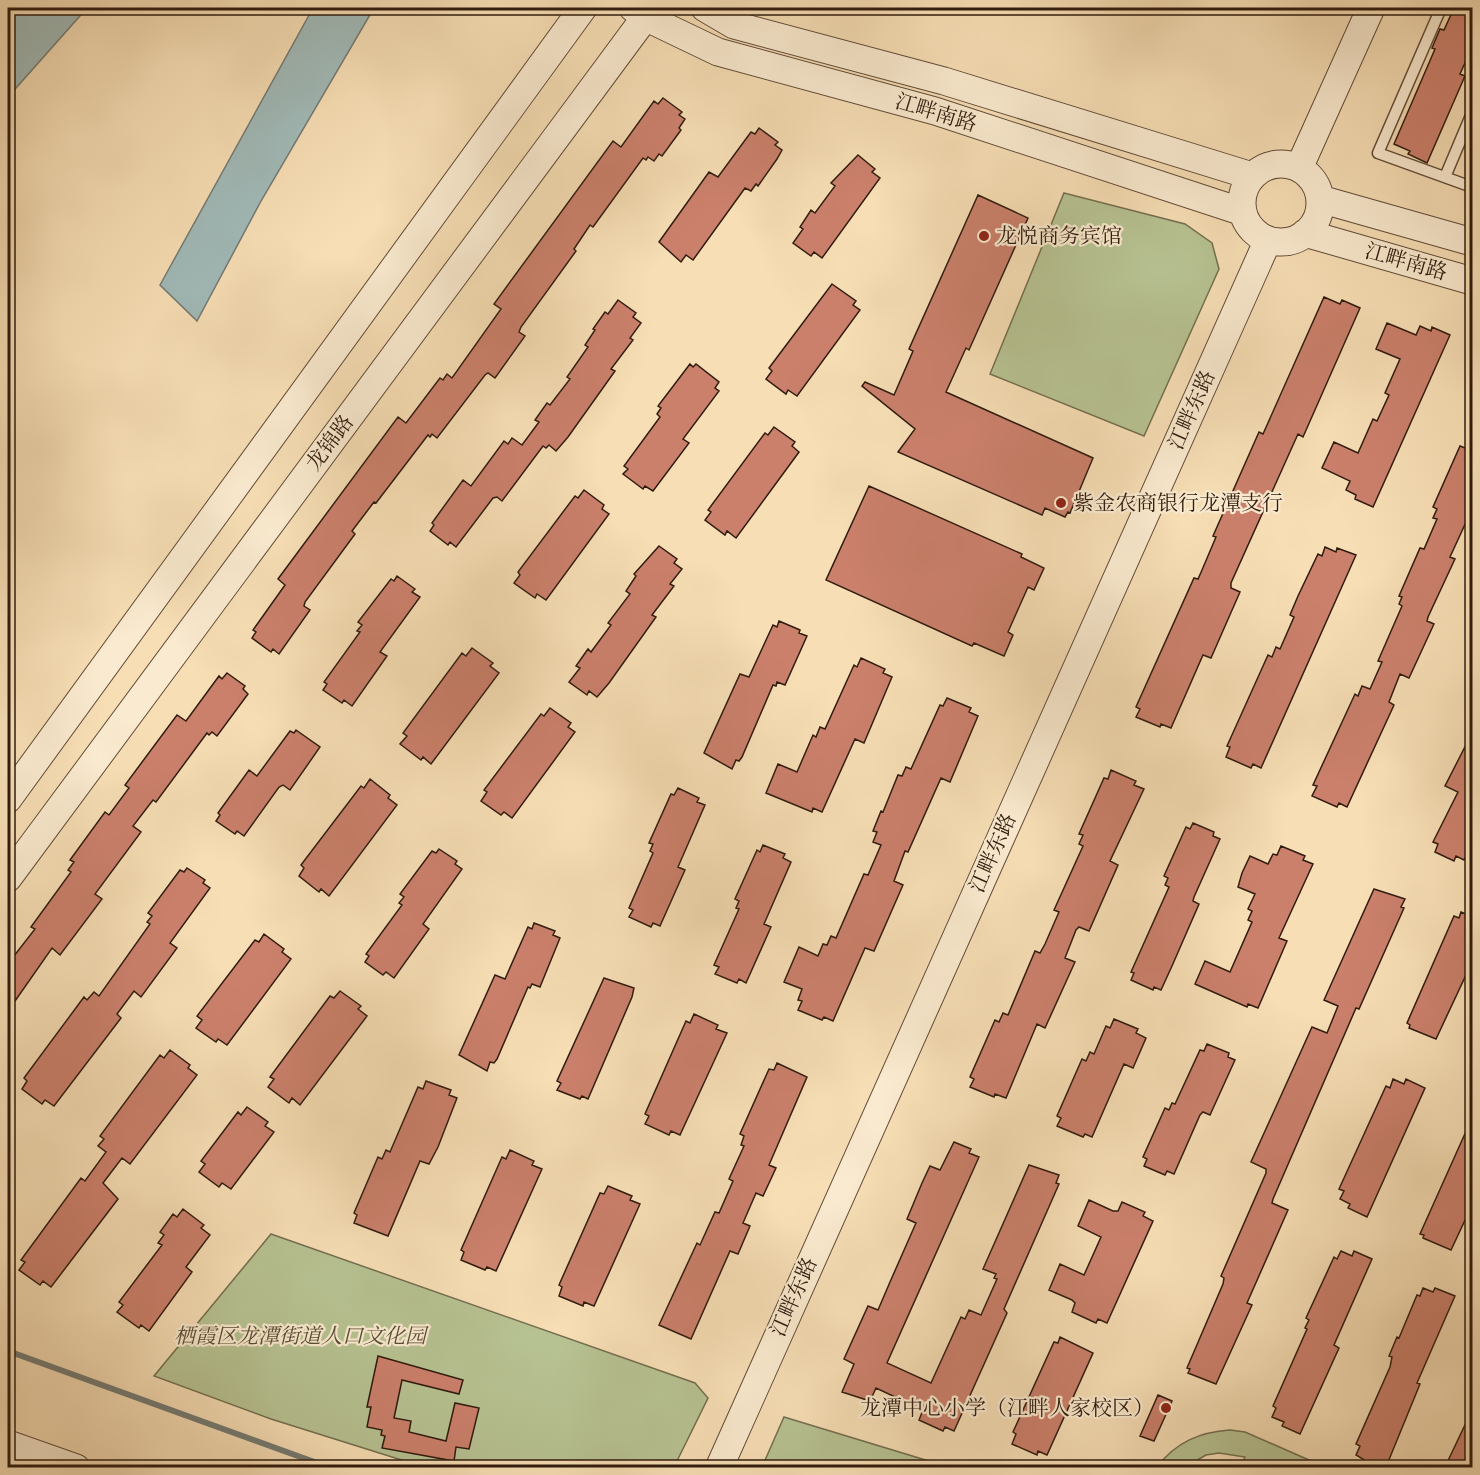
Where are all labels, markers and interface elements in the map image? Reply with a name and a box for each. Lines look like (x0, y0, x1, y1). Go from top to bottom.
street label: 江畔南路 (892, 88, 980, 138)
place label: 龙悦商务宾馆 (996, 223, 1122, 250)
marker: 龙悦商务宾馆 (977, 229, 991, 243)
street label: 江畔南路 (1362, 237, 1450, 287)
street label: 江畔东路 (1163, 366, 1221, 454)
street label: 龙锦路 (300, 410, 360, 476)
place label: 紫金农商银行龙潭支行 (1073, 490, 1283, 517)
marker: 紫金农商银行龙潭支行 (1054, 496, 1068, 510)
street label: 江畔东路 (964, 809, 1022, 897)
street label: 江畔东路 (765, 1253, 823, 1341)
park label: 栖霞区龙潭街道人口文化园 (174, 1323, 429, 1350)
place label: 龙潭中心小学（江畔人家校区） (860, 1395, 1154, 1422)
marker: 龙潭中心小学（江畔人家校区） (1159, 1401, 1173, 1415)

